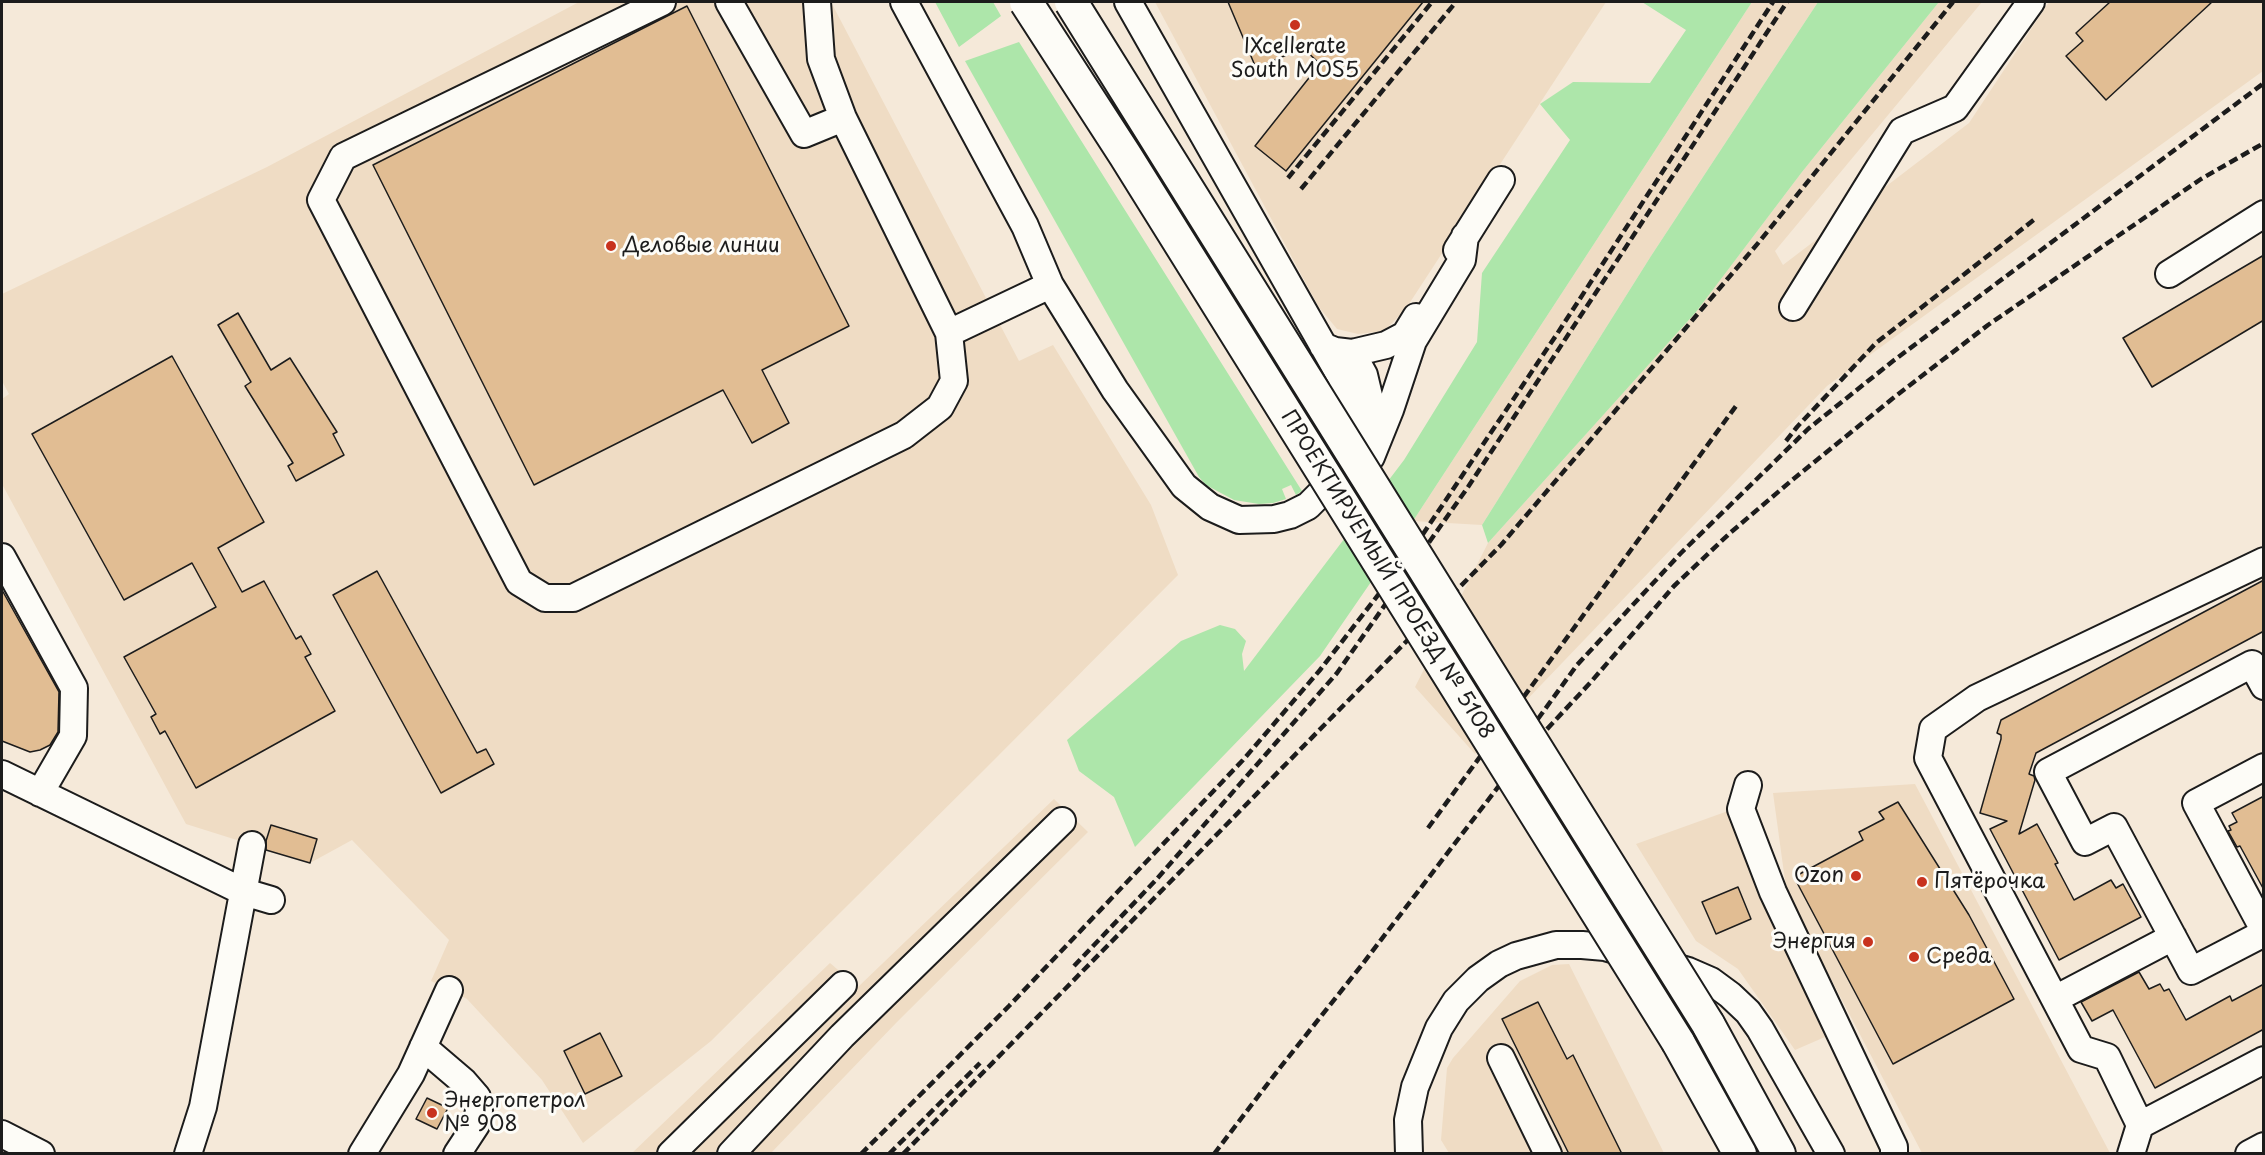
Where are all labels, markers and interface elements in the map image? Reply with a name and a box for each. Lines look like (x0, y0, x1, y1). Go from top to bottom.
marker: IXcellerate South MOS5 (1288, 18, 1302, 32)
place label: IXcellerate South MOS5 (1231, 34, 1359, 84)
place label: Деловые линии (623, 233, 780, 259)
marker: Деловые линии (604, 239, 618, 253)
street label: ПРОЕКТИРУЕМЫЙ ПРОЕЗД № 5108 (1275, 406, 1499, 744)
place label: Ozon (1794, 863, 1844, 889)
marker: Ozon (1849, 869, 1863, 883)
place label: Пятёрочка (1934, 869, 2045, 895)
marker: Пятёрочка (1915, 875, 1929, 889)
place label: Энергия (1772, 929, 1856, 955)
marker: Энергия (1861, 935, 1875, 949)
place label: Среда (1926, 944, 1991, 970)
marker: Среда (1907, 950, 1921, 964)
place label: Энергопетрол № 908 (444, 1088, 585, 1138)
marker: Энергопетрол № 908 (425, 1106, 439, 1120)

